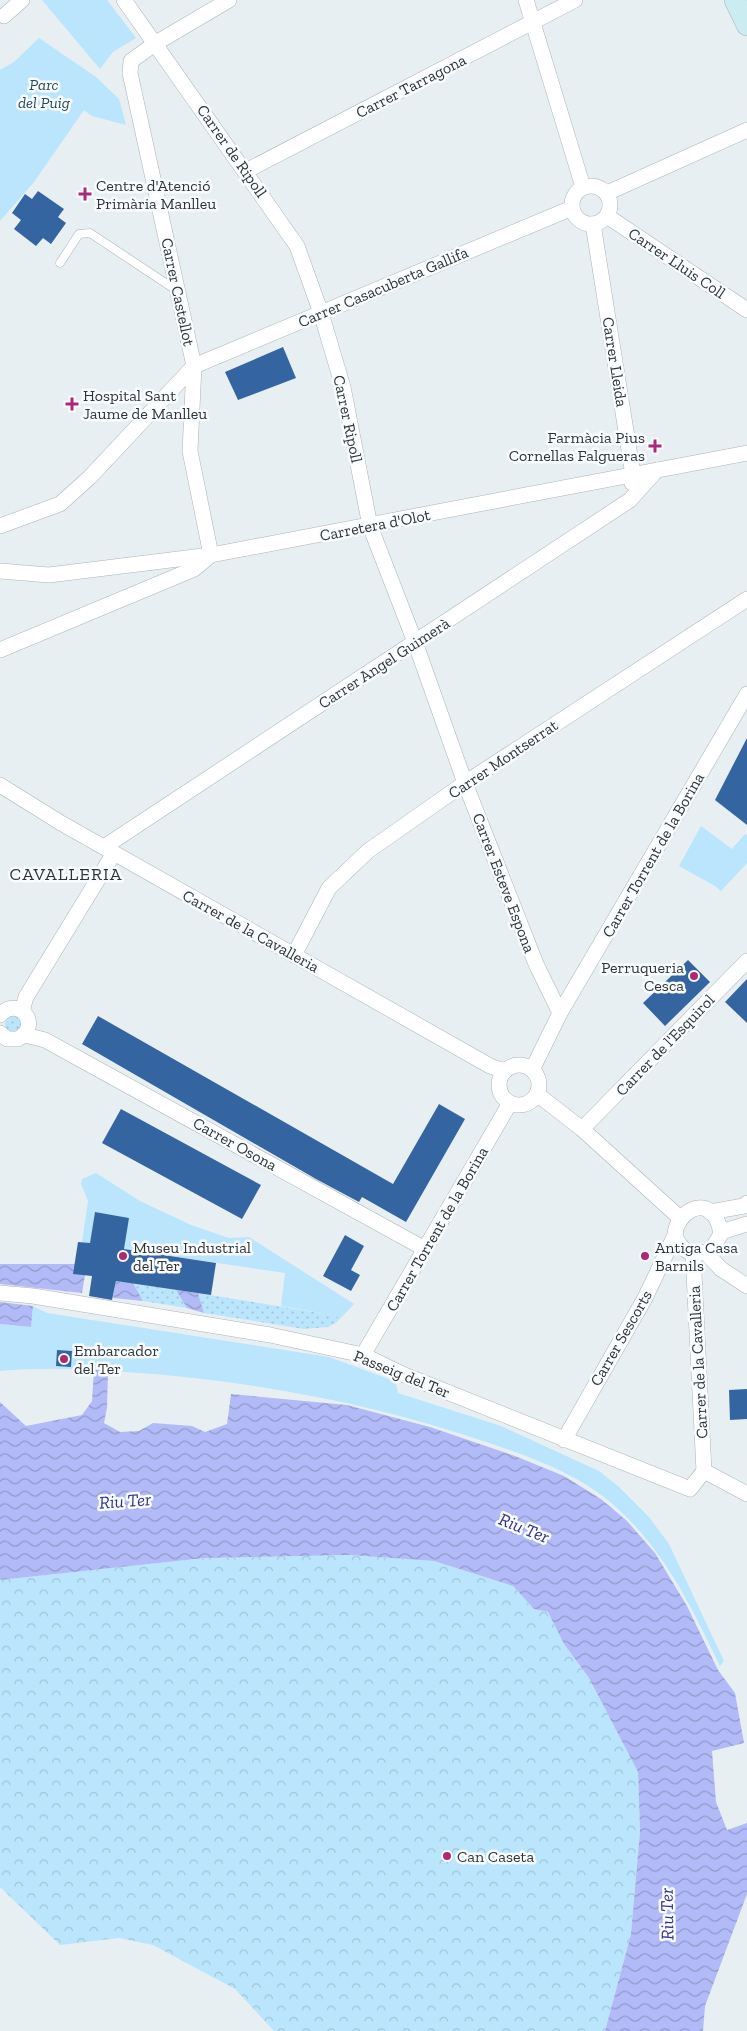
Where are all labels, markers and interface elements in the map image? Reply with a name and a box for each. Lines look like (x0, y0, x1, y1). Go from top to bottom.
street label: Carrer Tarragona (353, 50, 469, 122)
park label: Parc del Puig (18, 75, 71, 112)
street label: Carrer de Ripoll (193, 101, 271, 201)
place label: Centre d'Atenció Primària Manlleu (96, 176, 216, 213)
marker: Centre d'Atenció Primària Manlleu (78, 187, 92, 201)
street label: Carrer Lluis Coll (625, 223, 729, 303)
street label: Carrer Castellot (157, 236, 199, 348)
street label: Carrer Casacuberta Gallifa (295, 242, 471, 331)
street label: Carrer Lleida (599, 316, 632, 409)
street label: Carrer Ripoll (329, 373, 367, 465)
place label: Hospital Sant Jaume de Manlleu (83, 386, 207, 423)
marker: Hospital Sant Jaume de Manlleu (65, 397, 79, 411)
place label: Farmàcia Pius Cornellas Falgueras (509, 428, 645, 465)
marker: Farmàcia Pius Cornellas Falgueras (649, 440, 661, 452)
street label: Carretera d'Olot (318, 505, 432, 545)
street label: Carrer Angel Guimerà (315, 613, 453, 713)
street label: Carrer Montserrat (445, 715, 561, 803)
street label: Carrer Torrent de la Borina (598, 769, 708, 941)
street label: Carrer Esteve Espona (469, 810, 539, 956)
district label: CAVALLERIA (10, 863, 122, 885)
street label: Carrer de la Cavalleria (179, 886, 323, 977)
place label: Perruqueria Cesca (601, 958, 684, 995)
marker: Perruqueria Cesca (688, 970, 700, 982)
street label: Carrer de l'Esquirol (612, 990, 718, 1100)
street label: Carrer Osona (190, 1113, 280, 1175)
street label: Carrer Torrent de la Borina (382, 1143, 492, 1315)
place label: Museu Industrial del Ter (133, 1238, 251, 1275)
place label: Antiga Casa Barnils (655, 1238, 738, 1275)
marker: Museu Industrial del Ter (117, 1250, 129, 1262)
marker: Antiga Casa Barnils (639, 1250, 651, 1262)
street label: Carrer de la Cavalleria (684, 1285, 711, 1439)
street label: Carrer Sescorts (586, 1287, 656, 1389)
place label: Embarcador del Ter (74, 1341, 159, 1378)
street label: Passeig del Ter (351, 1346, 453, 1402)
marker: Embarcador del Ter (58, 1353, 70, 1365)
water label: Riu Ter (98, 1488, 153, 1514)
water label: Riu Ter (496, 1508, 553, 1548)
place label: Can Caseta (457, 1847, 534, 1866)
marker: Can Caseta (441, 1850, 453, 1862)
water label: Riu Ter (656, 1887, 678, 1940)

